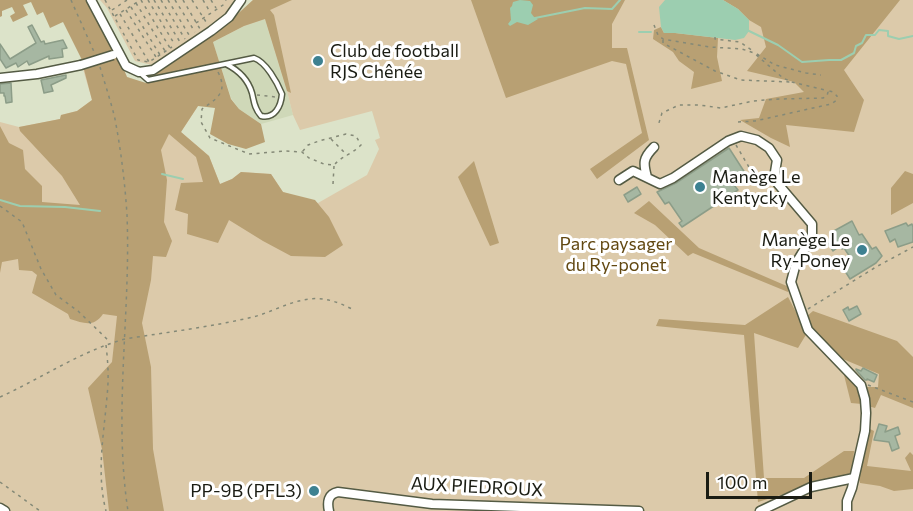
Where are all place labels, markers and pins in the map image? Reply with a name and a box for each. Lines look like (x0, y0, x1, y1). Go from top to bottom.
place label: Club de football RJS Chênée (330, 40, 459, 82)
marker: Club de football RJS Chênée (311, 54, 325, 68)
place label: Manège Le Kentycky (712, 166, 801, 208)
marker: Manège Le Kentycky (693, 180, 707, 194)
place label: Manège Le Ry-Poney (761, 229, 850, 272)
marker: Manège Le Ry-Poney (855, 243, 869, 257)
place label: PP-9B (PFL3) (190, 480, 302, 502)
marker: PP-9B (PFL3) (307, 484, 321, 498)

